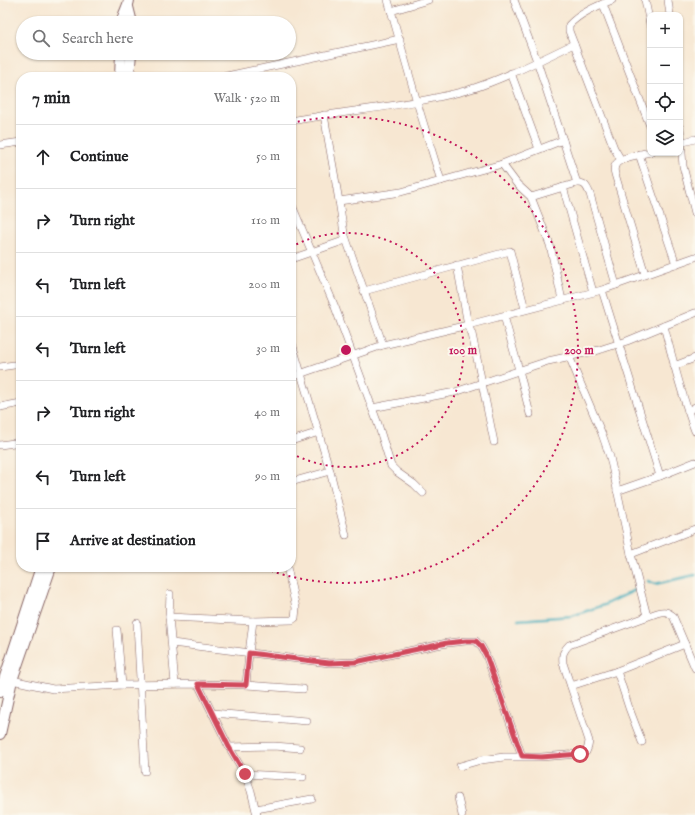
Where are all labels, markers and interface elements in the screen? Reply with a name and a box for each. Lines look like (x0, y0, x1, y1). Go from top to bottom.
map controls (647, 12, 683, 156)
button: + (647, 12, 683, 48)
search box (16, 16, 296, 60)
icon: search (30, 27, 52, 49)
text: Search here (62, 29, 133, 48)
button: − (647, 48, 683, 84)
button: locate (647, 84, 683, 120)
text: 7 min (32, 88, 70, 109)
text: Walk · 520 m (214, 90, 280, 107)
button: layers (647, 120, 683, 156)
icon: ahead (32, 146, 54, 168)
text: Continue (70, 147, 128, 166)
text: 50 m (256, 148, 280, 165)
icon: right (32, 210, 54, 232)
text: Turn right (70, 211, 135, 230)
text: 110 m (251, 212, 280, 229)
icon: left (32, 274, 54, 296)
text: Turn left (70, 275, 126, 294)
text: 200 m (248, 276, 280, 293)
icon: left (32, 338, 54, 360)
text: Turn left (70, 339, 126, 358)
text: 30 m (256, 340, 280, 357)
centre of rings (339, 343, 353, 357)
text: 100 m (449, 343, 478, 358)
text: 200 m (564, 343, 594, 358)
icon: right (32, 402, 54, 424)
text: Turn right (70, 403, 135, 422)
text: 40 m (254, 404, 280, 421)
icon: left (32, 466, 54, 488)
text: Turn left (70, 467, 126, 486)
text: 90 m (255, 468, 280, 485)
icon: arrive (32, 530, 54, 552)
text: Arrive at destination (70, 531, 196, 550)
route start (571, 745, 589, 763)
route end (236, 765, 254, 783)

